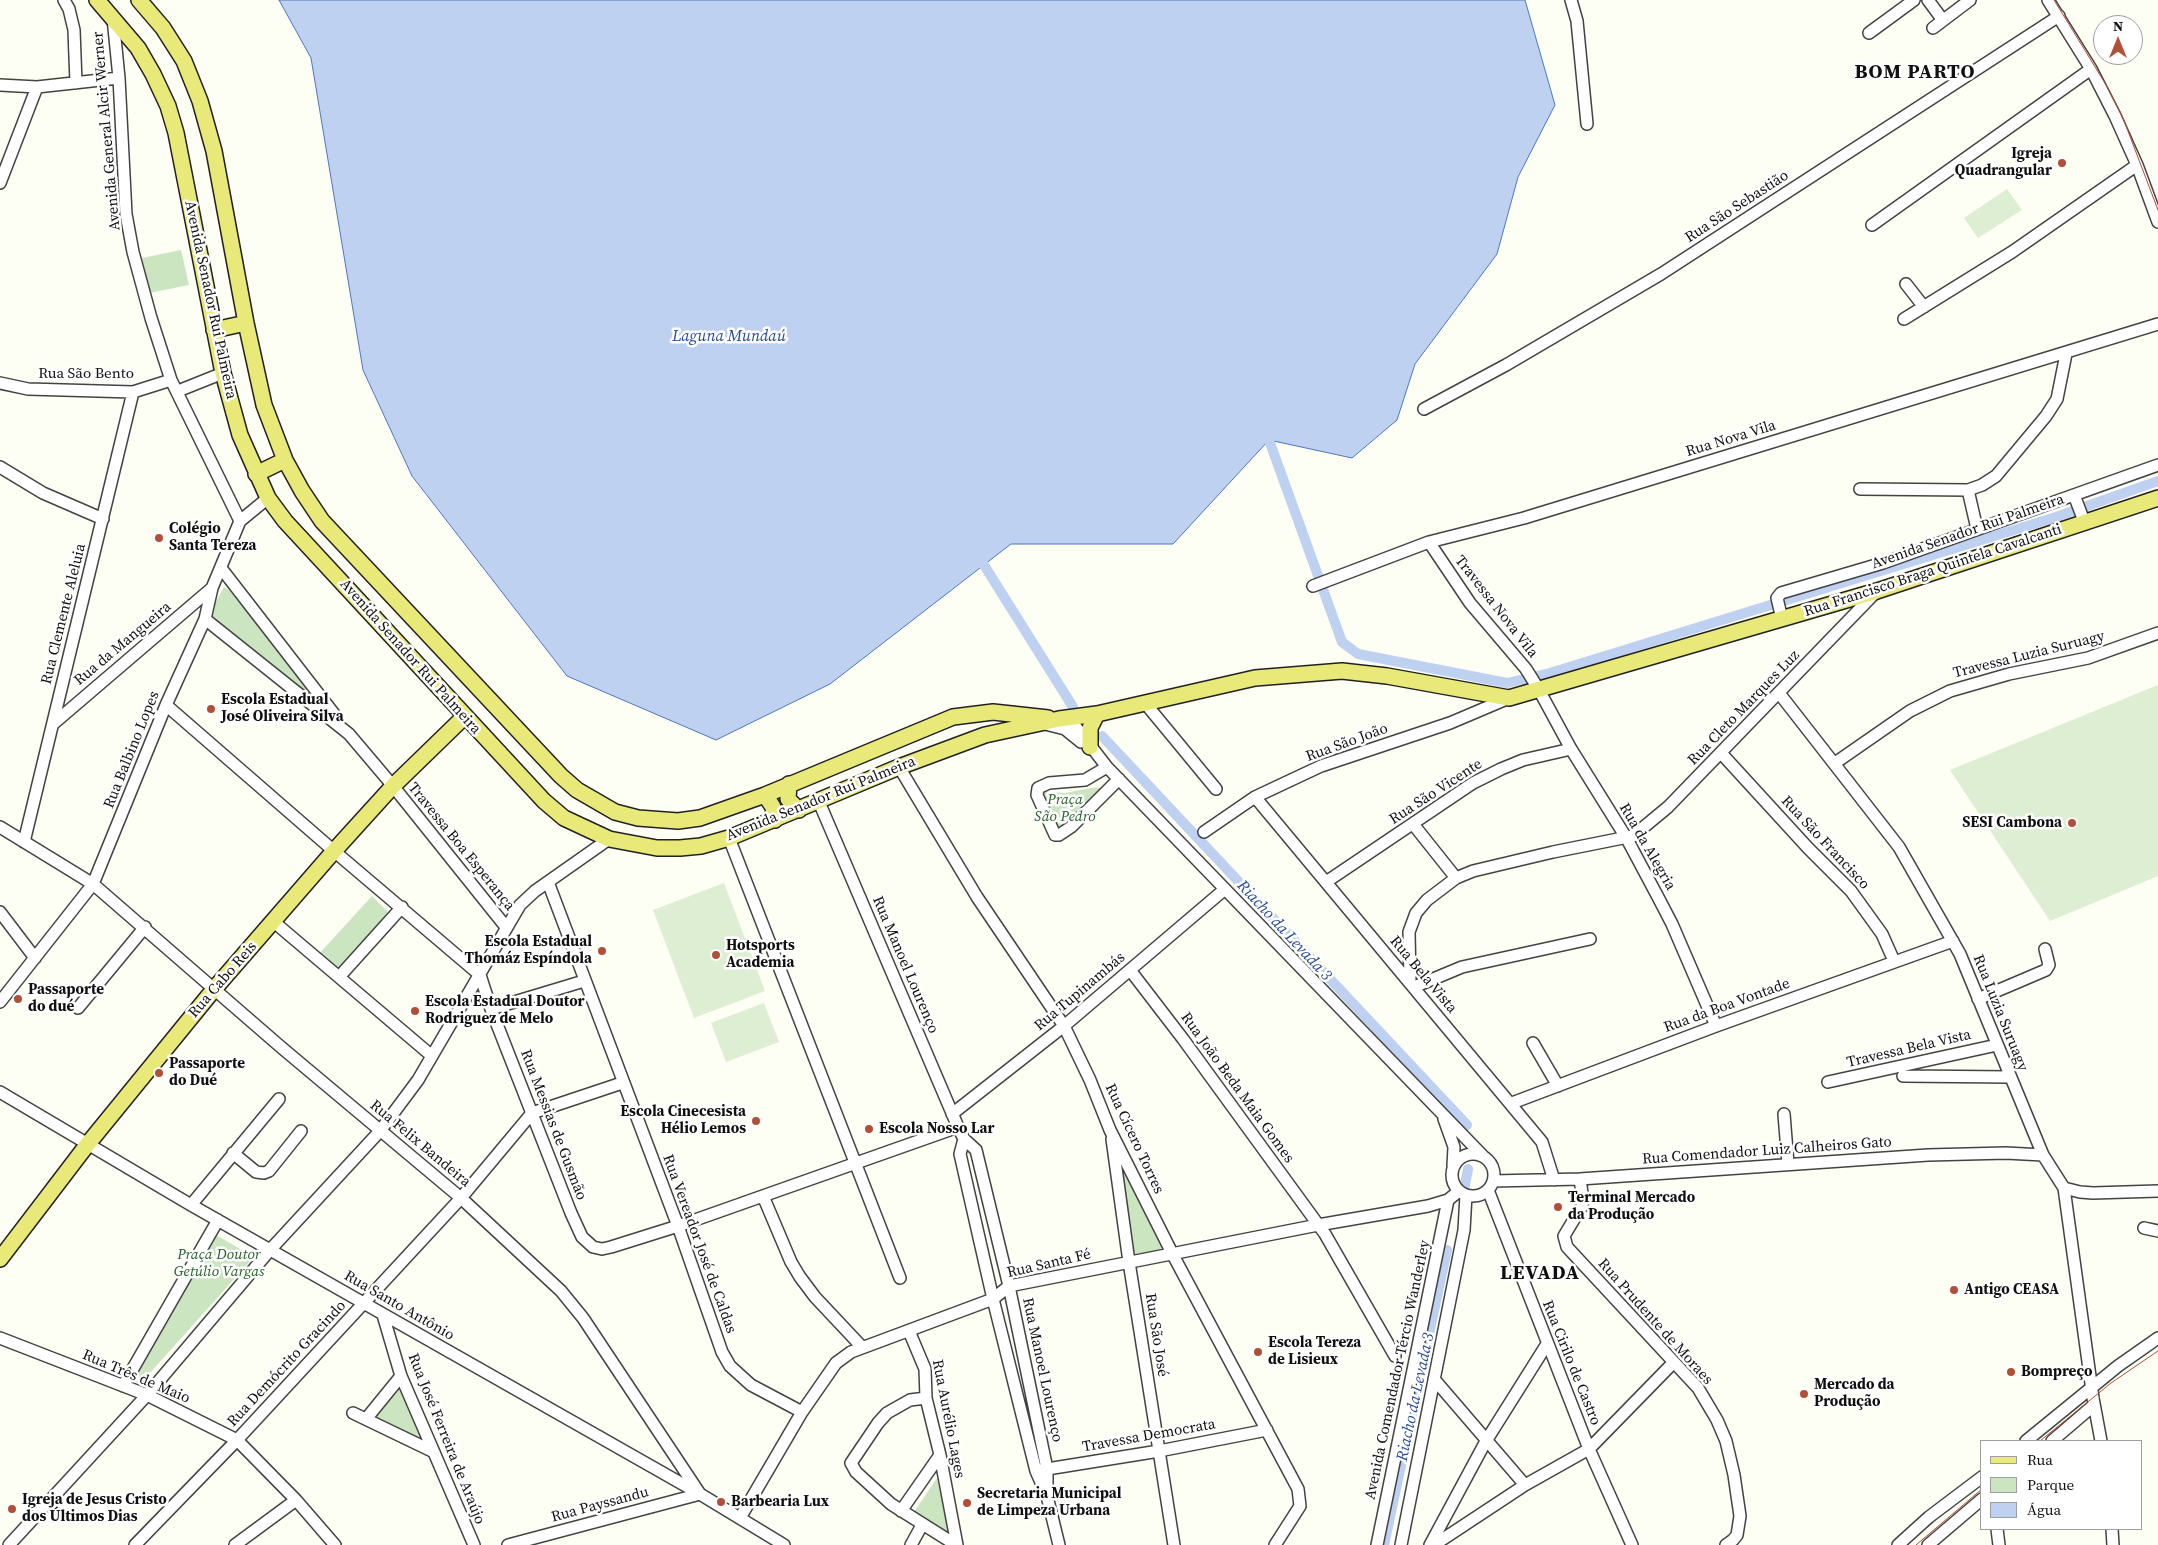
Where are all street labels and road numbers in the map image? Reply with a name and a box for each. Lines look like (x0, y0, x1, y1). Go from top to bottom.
street label: Avenida General Alcir Werner (89, 31, 125, 231)
street label: Rua São Sebastião (1682, 167, 1792, 247)
street label: Avenida Senador Rui Palmeira (180, 199, 240, 401)
street label: Rua São Bento (38, 365, 134, 383)
street label: Rua Nova Vila (1684, 417, 1778, 461)
street label: Avenida Senador Rui Palmeira (1869, 491, 2067, 573)
street label: Rua Francisco Braga Quintela Cavalcanti (1802, 521, 2064, 621)
street label: Rua Clemente Aleluia (38, 542, 90, 686)
street label: Travessa Nova Vila (1450, 552, 1542, 662)
street label: Avenida Senador Rui Palmeira (336, 576, 484, 738)
street label: Rua da Mangueira (71, 598, 175, 690)
street label: Travessa Luzia Suruagy (1951, 627, 2107, 683)
street label: Rua Cleto Marques Luz (1684, 647, 1804, 769)
street label: Rua Balbino Lopes (100, 689, 164, 811)
street label: Rua São João (1304, 720, 1390, 766)
street label: Avenida Senador Rui Palmeira (724, 753, 918, 845)
street label: Rua São Vicente (1386, 755, 1486, 829)
street label: Travessa Boa Esperança (404, 779, 518, 915)
street label: Rua São Francisco (1777, 792, 1873, 894)
street label: Rua da Alegria (1615, 800, 1679, 894)
street label: Rua Manoel Lourenço (868, 894, 942, 1036)
street label: Rua Bela Vista (1386, 933, 1460, 1017)
street label: Rua Cabo Reis (185, 938, 261, 1022)
street label: Rua Tupinambás (1031, 949, 1129, 1035)
street label: Rua Luzia Suruagy (1968, 952, 2032, 1074)
street label: Rua da Boa Vontade (1662, 975, 1792, 1037)
street label: Rua João Beda Maia Gomes (1176, 1009, 1298, 1167)
street label: Travessa Bela Vista (1845, 1026, 1973, 1072)
street label: Rua Messias de Gusmão (516, 1047, 590, 1203)
street label: Rua Cícero Torres (1101, 1081, 1167, 1197)
street label: Rua Felix Bandeira (366, 1097, 474, 1191)
street label: Rua Comendador Luiz Calheiros Gato (1642, 1133, 1892, 1169)
street label: Rua Vereador José de Caldas (658, 1152, 740, 1336)
street label: Avenida Comendador Tércio Wanderley (1362, 1239, 1434, 1501)
street label: Rua Santa Fé (1005, 1246, 1093, 1282)
street label: Rua Prudente de Moraes (1594, 1255, 1716, 1389)
street label: Rua Santo Antônio (341, 1267, 457, 1345)
street label: Rua São José (1141, 1292, 1171, 1378)
street label: Rua Manoel Lourenço (1018, 1296, 1066, 1444)
street label: Rua Demócrito Gracindo (224, 1297, 350, 1431)
street label: Rua Cirilo de Castro (1538, 1298, 1604, 1428)
street label: Rua Três de Maio (79, 1346, 193, 1408)
street label: Rua José Ferreira de Araújo (403, 1351, 489, 1527)
street label: Rua Aurélio Lages (928, 1358, 968, 1480)
street label: Travessa Democrata (1081, 1415, 1217, 1457)
street label: Rua Payssandu (549, 1483, 651, 1527)

